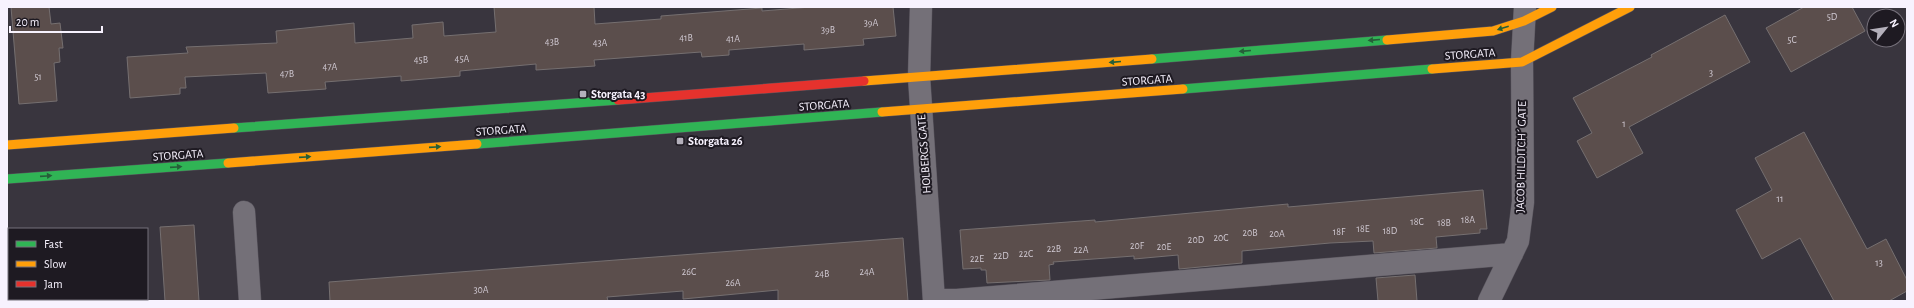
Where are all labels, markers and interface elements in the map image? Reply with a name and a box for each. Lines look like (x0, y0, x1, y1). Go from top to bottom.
scale bar (10, 8, 102, 34)
north arrow (1866, 8, 1906, 48)
house number: 5D (1827, 12, 1838, 22)
text: 20 m (16, 16, 39, 28)
text: N (1888, 17, 1901, 29)
house number: 39A (864, 18, 879, 28)
house number: 39B (821, 25, 835, 35)
one-way arrow (1497, 25, 1509, 31)
house number: 41B (679, 33, 693, 43)
house number: 41A (726, 34, 740, 44)
house number: 5C (1787, 35, 1797, 45)
house number: 43B (545, 37, 559, 47)
one-way arrow (1368, 37, 1380, 44)
house number: 43A (593, 38, 608, 48)
street label: STORGATA (1444, 46, 1496, 62)
one-way arrow (1239, 48, 1251, 55)
house number: 45A (455, 54, 470, 64)
house number: 45B (414, 55, 428, 65)
one-way arrow (1109, 58, 1121, 65)
house number: 47A (323, 62, 338, 72)
house number: 3 (1709, 68, 1713, 78)
house number: 47B (280, 69, 294, 79)
house number: 51 (34, 72, 42, 82)
street label: STORGATA (1121, 72, 1173, 88)
place label: Storgata 43 (591, 88, 645, 100)
marker: Storgata 43 (578, 89, 588, 99)
street label: STORGATA (798, 97, 850, 113)
street label: JACOB HILDITCH´ GATE (1514, 101, 1528, 213)
street label: HOLBERGS GATE (915, 114, 933, 194)
house number: 1 (1622, 119, 1626, 129)
street label: STORGATA (475, 122, 527, 138)
place label: Storgata 26 (688, 135, 743, 147)
marker: Storgata 26 (675, 136, 685, 146)
one-way arrow (429, 144, 441, 151)
street label: STORGATA (152, 147, 204, 163)
one-way arrow (299, 154, 311, 161)
one-way arrow (170, 164, 182, 171)
one-way arrow (40, 173, 52, 180)
house number: 11 (1777, 194, 1783, 204)
house number: 18A (1461, 215, 1475, 225)
house number: 18C (1410, 217, 1424, 227)
house number: 18B (1437, 218, 1451, 228)
house number: 18E (1357, 224, 1370, 234)
house number: 18D (1383, 226, 1398, 236)
house number: 18F (1333, 227, 1346, 237)
legend (8, 228, 148, 300)
house number: 20B (1242, 228, 1258, 238)
house number: 20A (1269, 229, 1285, 239)
house number: 20C (1213, 233, 1229, 243)
house number: 20D (1188, 235, 1205, 245)
text: Fast (44, 238, 63, 250)
house number: 20F (1130, 241, 1145, 251)
house number: 20E (1157, 242, 1172, 252)
house number: 22B (1047, 244, 1061, 254)
house number: 22A (1074, 245, 1089, 255)
house number: 22C (1019, 249, 1033, 259)
house number: 22D (993, 251, 1009, 261)
house number: 22E (970, 254, 984, 264)
text: Slow (44, 258, 66, 270)
house number: 13 (1875, 258, 1883, 268)
house number: 26C (682, 267, 696, 277)
house number: 24A (859, 267, 875, 277)
house number: 24B (815, 269, 829, 279)
text: Jam (44, 278, 63, 290)
house number: 26A (725, 278, 741, 288)
house number: 30A (473, 285, 489, 295)

